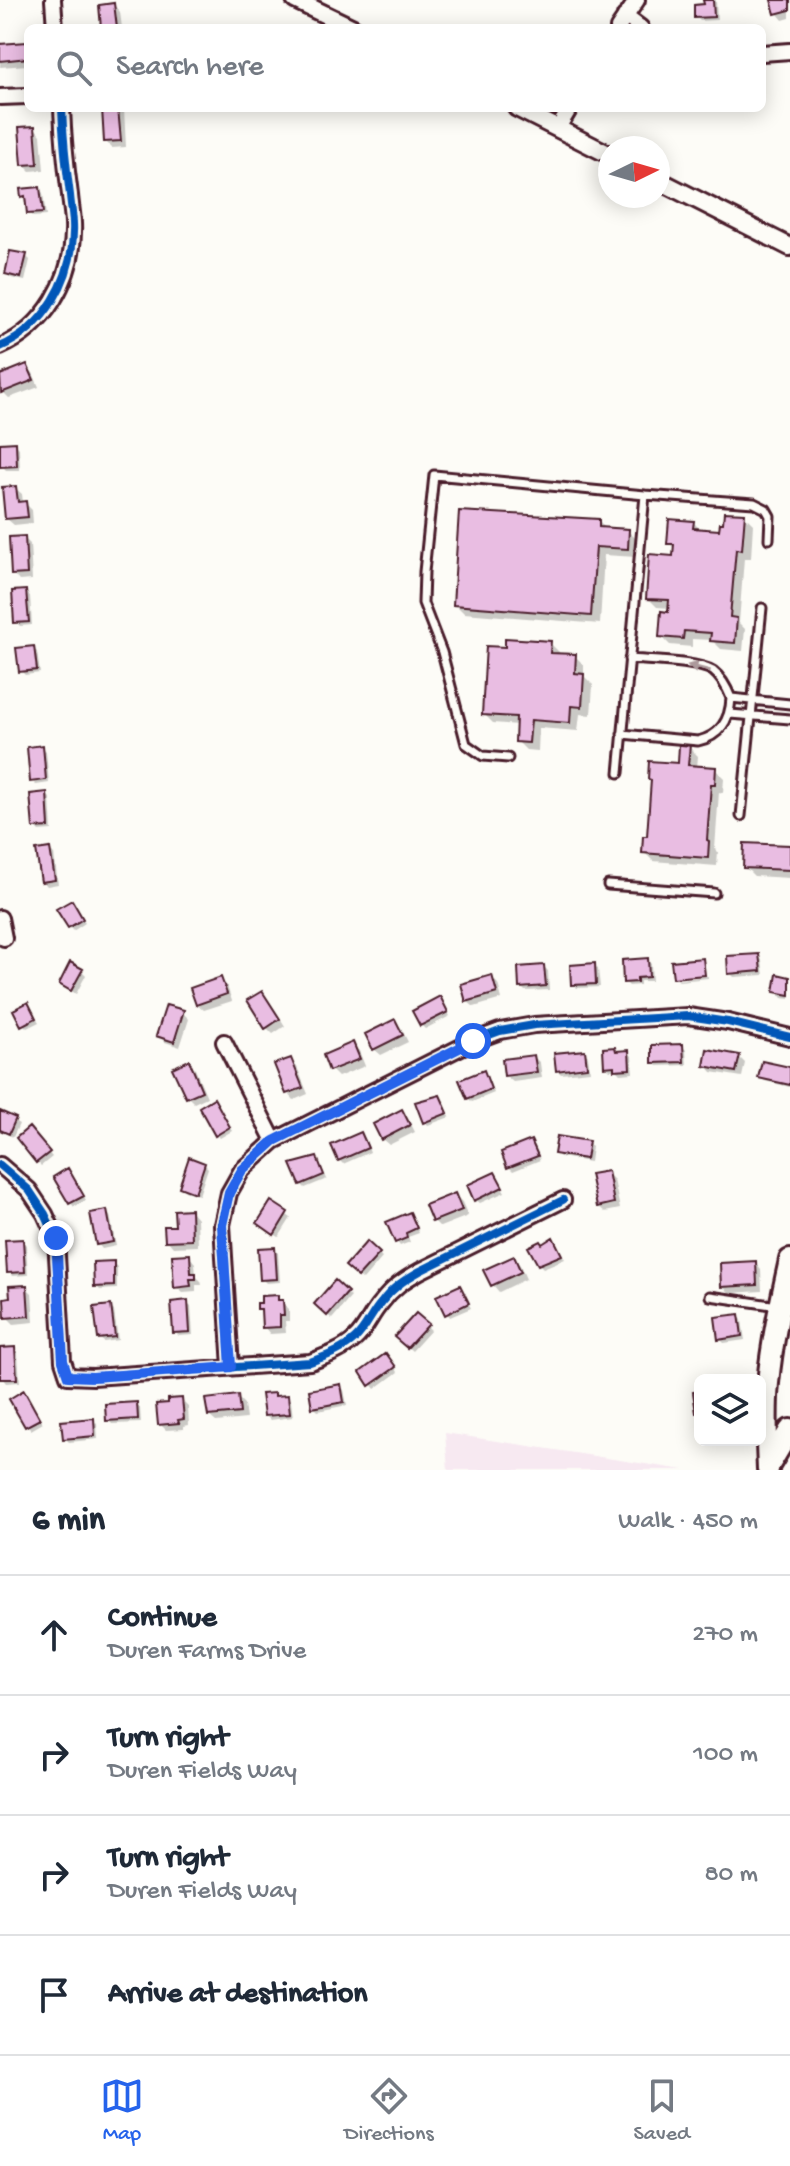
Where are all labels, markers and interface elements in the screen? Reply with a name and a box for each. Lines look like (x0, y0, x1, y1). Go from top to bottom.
search box (24, 24, 766, 112)
icon: search (52, 46, 96, 90)
text: Search here (116, 51, 264, 86)
north arrow (598, 136, 670, 208)
one-way arrow (687, 661, 712, 673)
route start (455, 1023, 491, 1059)
route end (38, 1220, 74, 1256)
map controls (694, 1374, 766, 1446)
button: layers (694, 1374, 766, 1446)
text: 6 min (32, 1502, 105, 1542)
text: Walk · 450 m (618, 1507, 758, 1538)
text: Continue (108, 1602, 217, 1637)
icon: ahead (32, 1613, 76, 1657)
text: 270 m (692, 1620, 758, 1651)
text: Duren Farms Drive (108, 1637, 306, 1668)
text: Turn right (108, 1722, 228, 1757)
icon: right (32, 1733, 76, 1777)
text: 100 m (693, 1740, 758, 1771)
text: Duren Fields Way (108, 1757, 297, 1788)
text: Turn right (108, 1842, 228, 1877)
icon: right (32, 1853, 76, 1897)
text: 80 m (704, 1860, 758, 1891)
text: Duren Fields Way (108, 1877, 297, 1908)
icon: arrive (32, 1973, 76, 2017)
text: Arrive at destination (108, 1978, 368, 2013)
tab: Map (100, 2074, 144, 2148)
tab: Directions (344, 2074, 434, 2148)
tab: Saved (634, 2074, 690, 2148)

